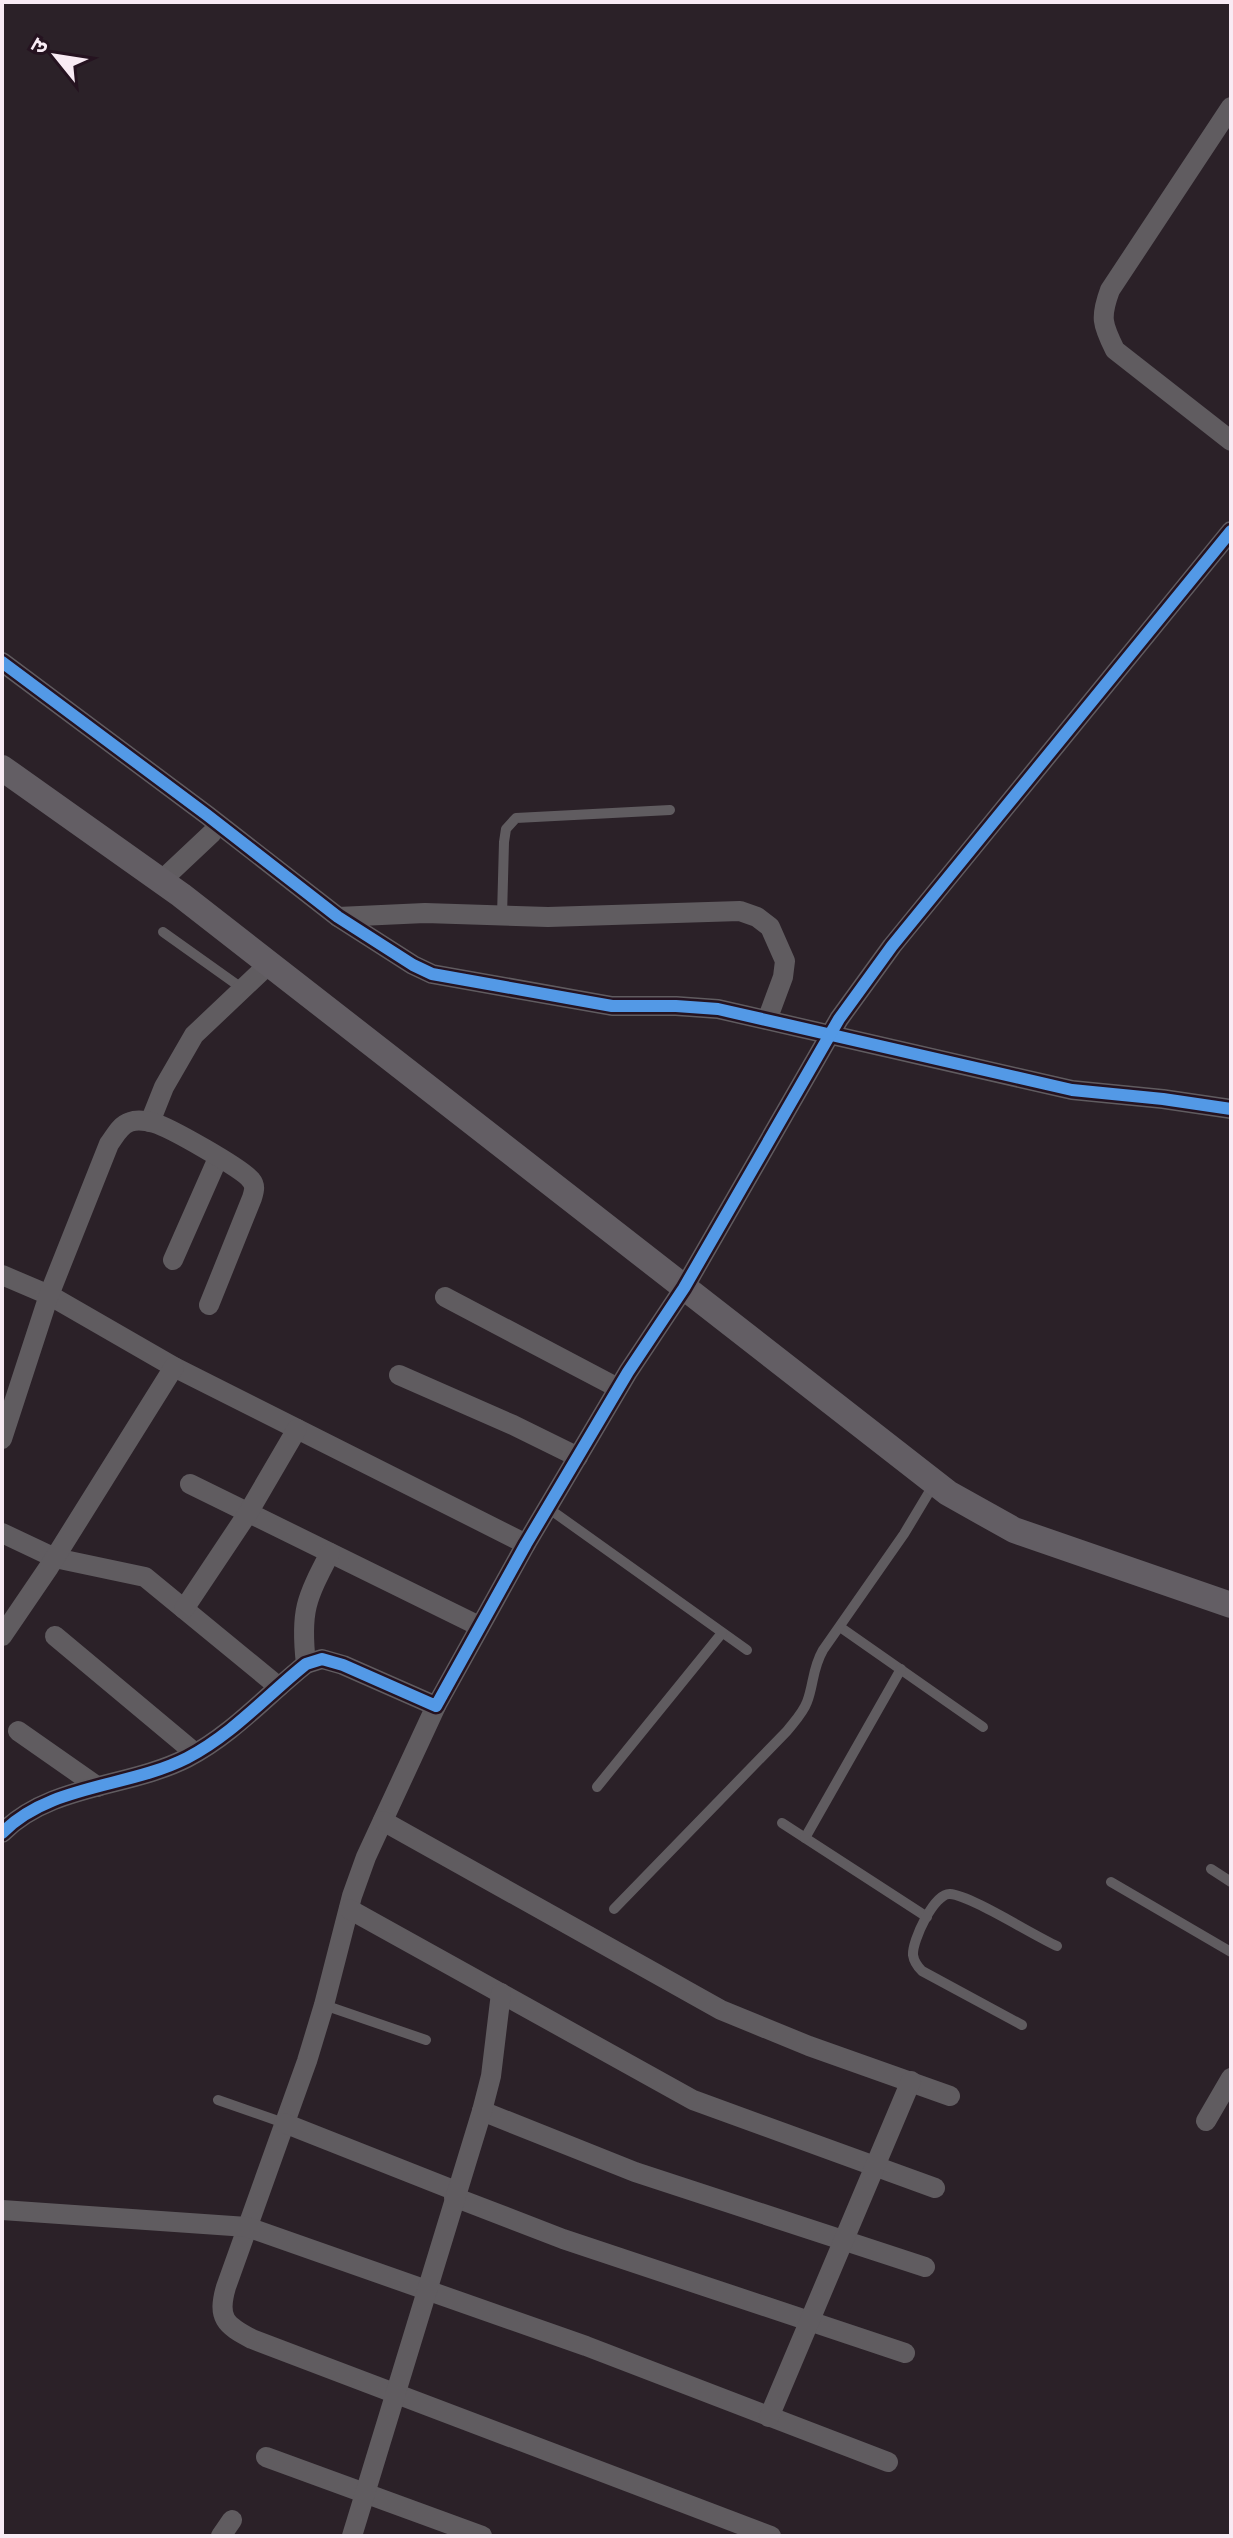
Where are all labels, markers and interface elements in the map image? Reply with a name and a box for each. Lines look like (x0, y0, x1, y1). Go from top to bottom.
north arrow (16, 16, 96, 96)
text: उ (24, 33, 53, 58)

